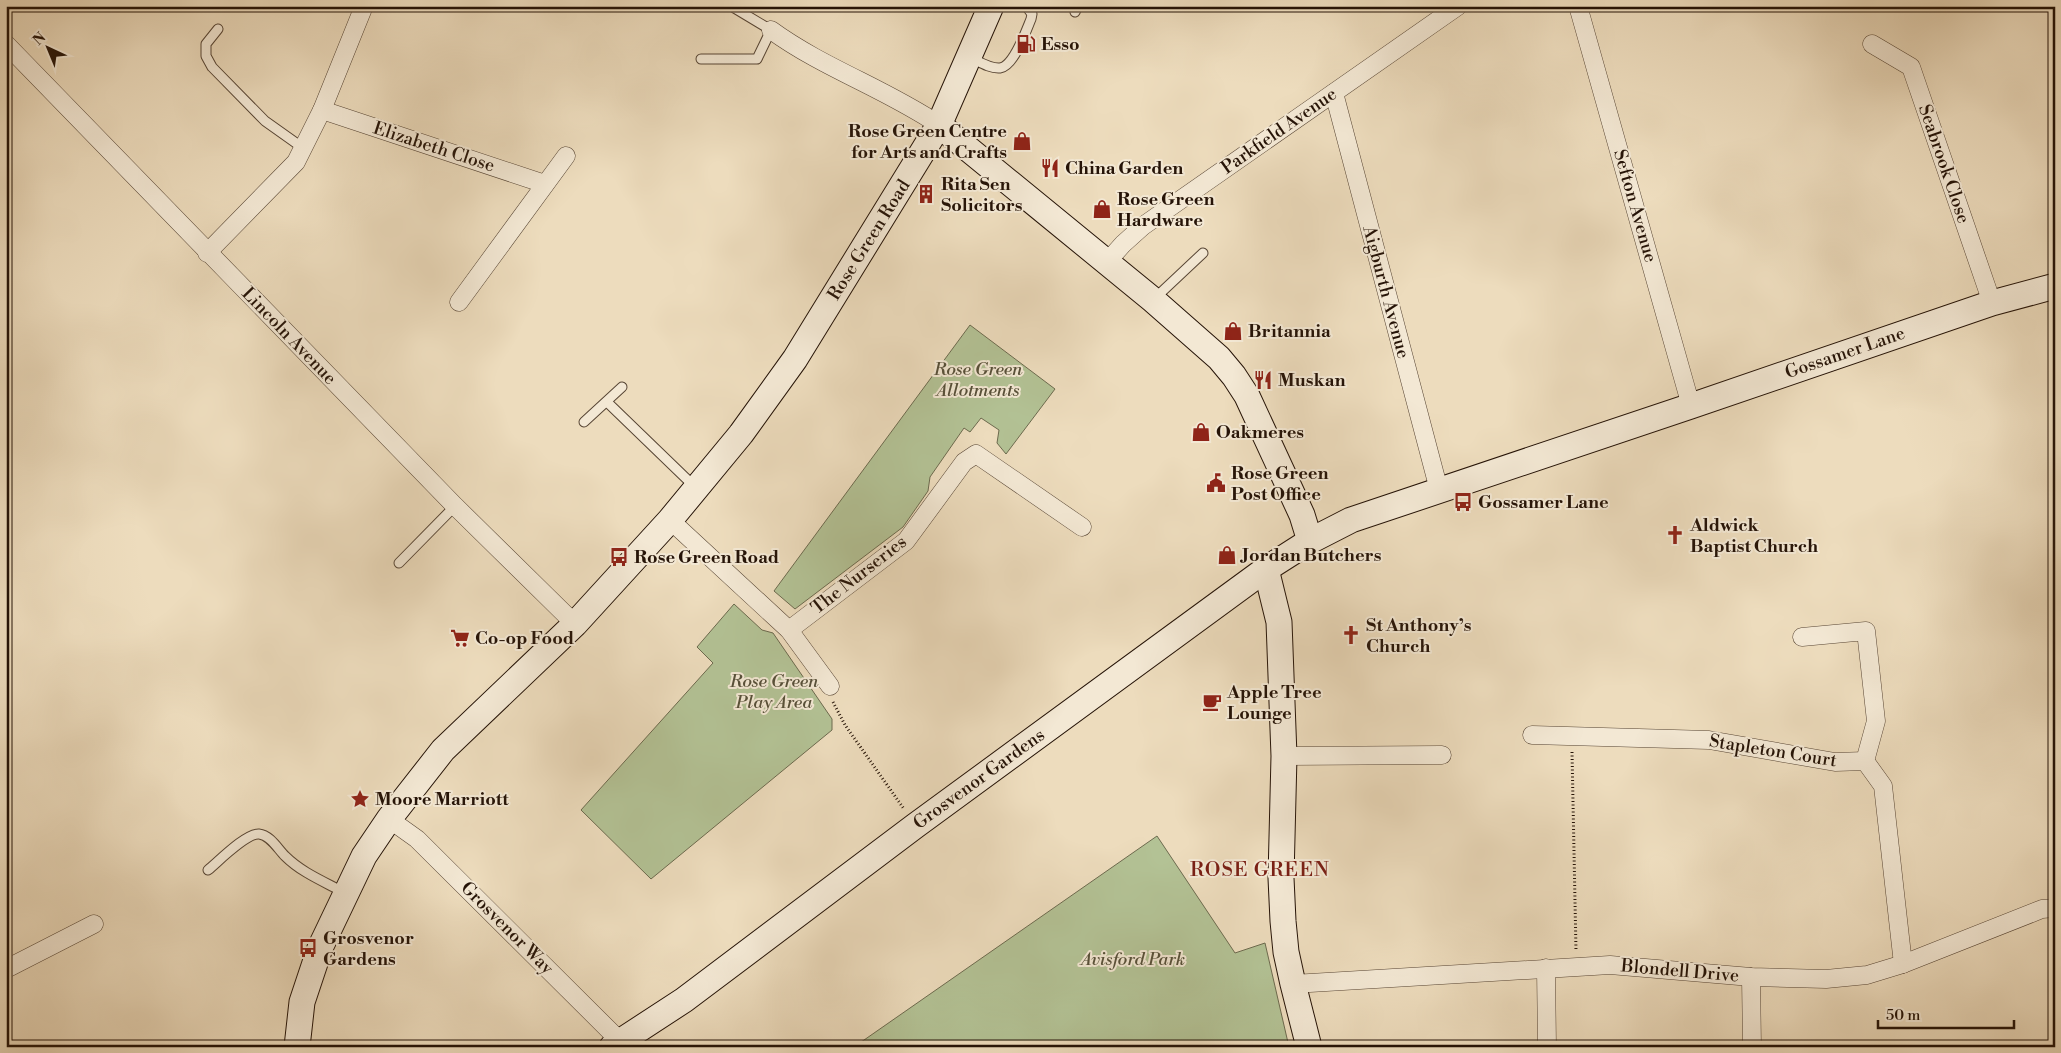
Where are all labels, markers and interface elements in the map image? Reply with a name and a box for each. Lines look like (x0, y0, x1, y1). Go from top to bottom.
north arrow (22, 22, 72, 72)
text: N (29, 29, 50, 50)
fuel station icon: Esso (1015, 33, 1037, 55)
place label: Esso (1041, 33, 1080, 56)
street label: Parkfield Avenue (1217, 83, 1341, 179)
street label: Seabrook Close (1913, 101, 1975, 227)
street label: Elizabeth Close (370, 116, 498, 178)
place label: Rose Green Centre for Arts and Crafts (848, 120, 1007, 164)
shop icon: Rose Green Centre for Arts and Crafts (1011, 130, 1033, 152)
street label: Sefton Avenue (1608, 147, 1662, 265)
restaurant icon: China Garden (1039, 157, 1061, 179)
place label: China Garden (1065, 157, 1183, 180)
place label: Rita Sen Solicitors (941, 173, 1023, 217)
street label: Rose Green Road (823, 175, 916, 305)
building icon: Rita Sen Solicitors (915, 183, 937, 205)
place label: Rose Green Hardware (1117, 188, 1215, 232)
shop icon: Rose Green Hardware (1091, 198, 1113, 220)
street label: Aigburth Avenue (1357, 222, 1415, 361)
street label: Lincoln Avenue (237, 282, 341, 390)
shop icon: Britannia (1222, 320, 1244, 342)
place label: Britannia (1248, 320, 1331, 343)
street label: Gossamer Lane (1782, 322, 1908, 384)
park label: Rose Green Allotments (933, 358, 1023, 402)
restaurant icon: Muskan (1252, 369, 1274, 391)
place label: Muskan (1278, 369, 1346, 392)
shop icon: Oakmeres (1190, 421, 1212, 443)
place label: Oakmeres (1216, 421, 1304, 444)
place label: Rose Green Post Office (1231, 462, 1329, 506)
public building icon: Rose Green Post Office (1205, 472, 1227, 494)
bus stop icon: Gossamer Lane (1452, 491, 1474, 513)
place label: Gossamer Lane (1478, 491, 1609, 514)
place label: Aldwick Baptist Church (1689, 514, 1818, 558)
church icon: Aldwick Baptist Church (1664, 524, 1686, 546)
street label: The Nurseries (807, 530, 912, 619)
shop icon: Jordan Butchers (1216, 544, 1238, 566)
place label: Jordan Butchers (1239, 544, 1382, 567)
bus stop icon: Rose Green Road (608, 546, 630, 568)
place label: Rose Green Road (634, 546, 779, 569)
place label: St Anthony’s Church (1366, 614, 1472, 658)
church icon: St Anthony’s Church (1340, 624, 1362, 646)
supermarket icon: Co-op Food (449, 627, 471, 649)
place label: Co-op Food (475, 627, 574, 650)
park label: Rose Green Play Area (729, 670, 819, 714)
place label: Apple Tree Lounge (1226, 681, 1322, 725)
cafe icon: Apple Tree Lounge (1201, 691, 1223, 713)
street label: Grosvenor Gardens (909, 723, 1049, 835)
street label: Stapleton Court (1707, 730, 1839, 773)
place icon: Moore Marriott (349, 788, 371, 810)
place label: Moore Marriott (375, 788, 509, 811)
district label: ROSE GREEN (1190, 858, 1330, 883)
street label: Grosvenor Way (456, 877, 558, 979)
place label: Grosvenor Gardens (323, 927, 414, 971)
bus stop icon: Grosvenor Gardens (297, 937, 319, 959)
park label: Avisford Park (1079, 948, 1185, 971)
street label: Blondell Drive (1619, 954, 1740, 988)
scale bar (1878, 998, 2015, 1030)
text: 50 m (1886, 1006, 1920, 1025)

